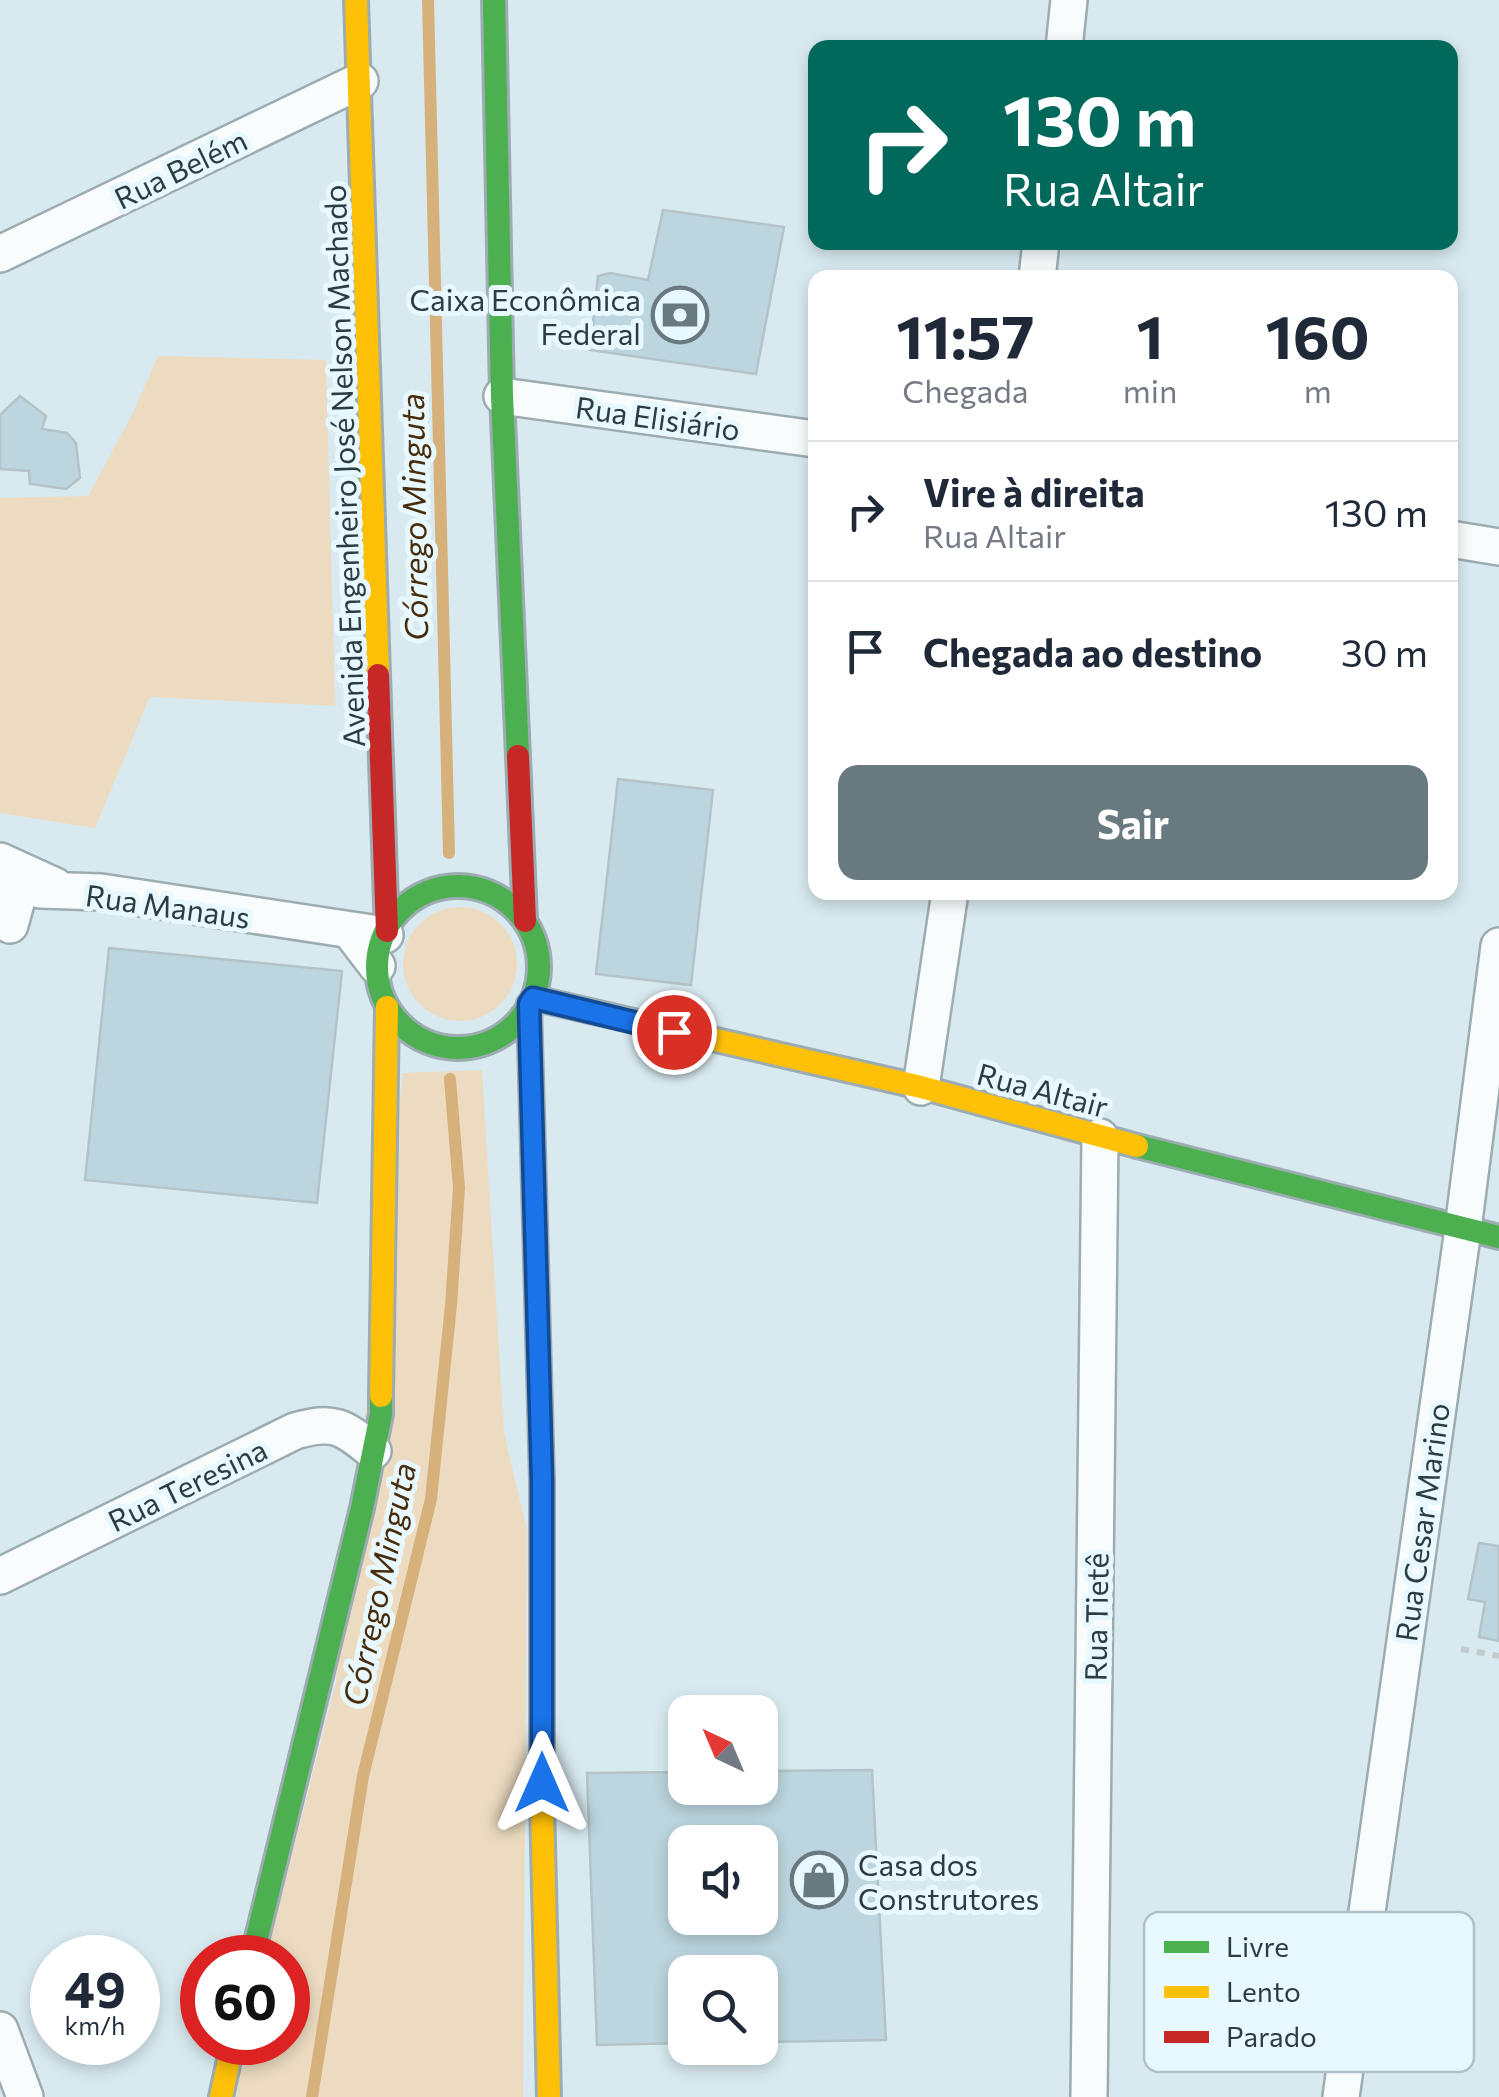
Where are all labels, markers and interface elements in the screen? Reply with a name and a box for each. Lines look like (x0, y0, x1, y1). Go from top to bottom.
text: 130 m (1003, 75, 1196, 160)
icon: right (838, 80, 968, 210)
street label: Rua Belém (108, 120, 252, 216)
text: Rua Altair (1003, 160, 1204, 215)
street label: Avenida Engenheiro José Nelson Machado (315, 184, 371, 748)
place label: Caixa Econômica Federal (410, 280, 641, 351)
bank icon: Caixa Econômica Federal (650, 285, 710, 345)
text: 11:57 (896, 298, 1034, 371)
text: 1 (1136, 298, 1164, 371)
text: 160 (1266, 298, 1370, 371)
text: Chegada (902, 370, 1028, 410)
text: min (1123, 370, 1177, 410)
text: m (1304, 370, 1332, 410)
street label: Rua Elisiário (573, 387, 743, 447)
water label: Córrego Minguta (391, 393, 435, 641)
text: Vire à direita (923, 468, 1145, 515)
icon: right (838, 484, 893, 539)
text: 130 m (1325, 488, 1428, 535)
text: Rua Altair (923, 515, 1066, 555)
icon: arrive (838, 624, 893, 679)
text: Chegada ao destino (923, 628, 1262, 675)
text: 30 m (1341, 628, 1428, 675)
button: Sair (838, 765, 1428, 880)
street label: Rua Manaus (83, 875, 253, 935)
pin (632, 990, 717, 1075)
icon: arrive (647, 1005, 702, 1060)
street label: Rua Altair (973, 1054, 1113, 1124)
street label: Rua Cesar Marino (1386, 1400, 1456, 1644)
street label: Rua Teresina (101, 1430, 273, 1538)
water label: Córrego Minguta (333, 1459, 423, 1709)
street label: Rua Tietê (1075, 1552, 1115, 1682)
north arrow (668, 1695, 778, 1805)
map controls (668, 1695, 778, 2065)
position arrow (490, 1731, 594, 1835)
button: sound (668, 1825, 778, 1935)
place label: Casa dos Construtores (858, 1845, 1039, 1916)
shop icon: Casa dos Construtores (789, 1850, 849, 1910)
legend (1144, 1912, 1474, 2072)
text: Livre (1226, 1929, 1289, 1963)
speed limit sign: 60 (180, 1935, 310, 2065)
button: search (668, 1955, 778, 2065)
text: 49 (64, 1957, 126, 2018)
text: Lento (1226, 1974, 1301, 2008)
text: km/h (65, 2010, 125, 2040)
text: Parado (1226, 2019, 1317, 2053)

